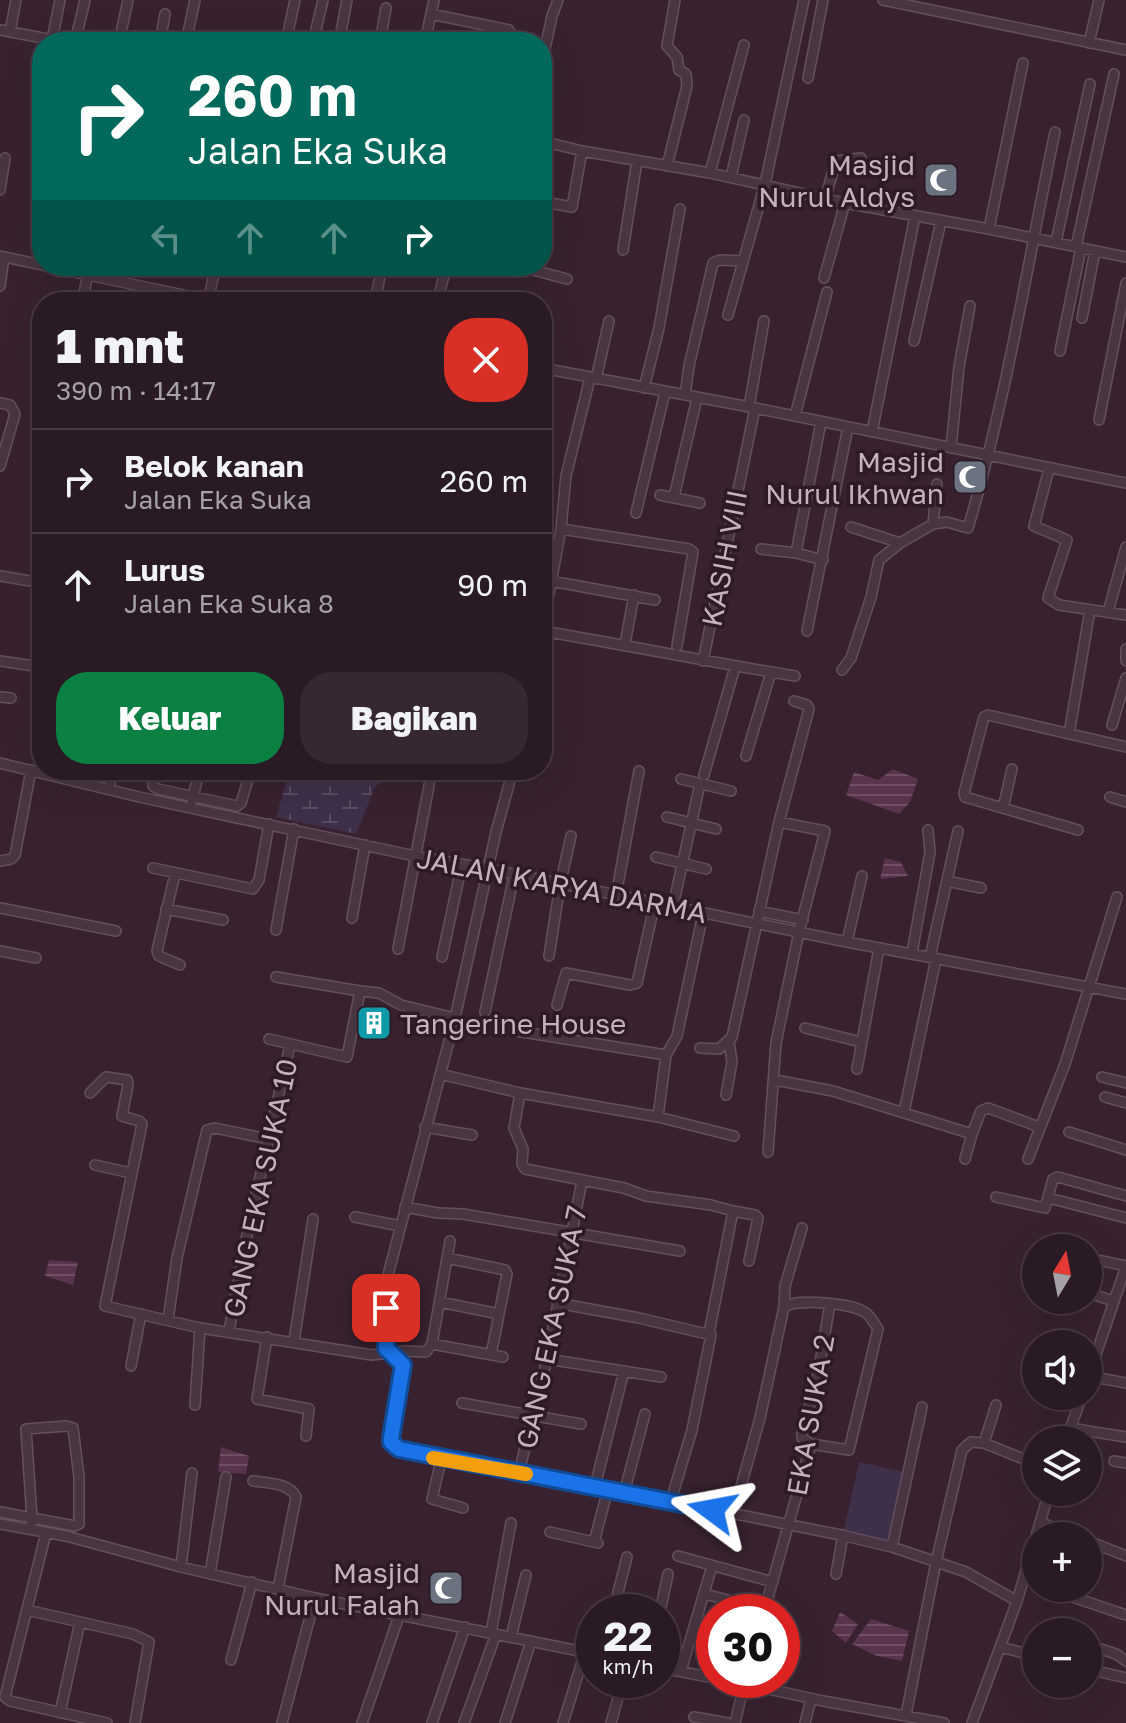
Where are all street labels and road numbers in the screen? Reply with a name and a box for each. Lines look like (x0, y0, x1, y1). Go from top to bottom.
street label: KASIH VIII (695, 487, 753, 629)
street label: JALAN KARYA DARMA (414, 841, 710, 929)
street label: GANG EKA SUKA 10 (216, 1056, 304, 1320)
street label: GANG EKA SUKA 7 (509, 1203, 593, 1451)
street label: EKA SUKA 2 (780, 1332, 840, 1498)

